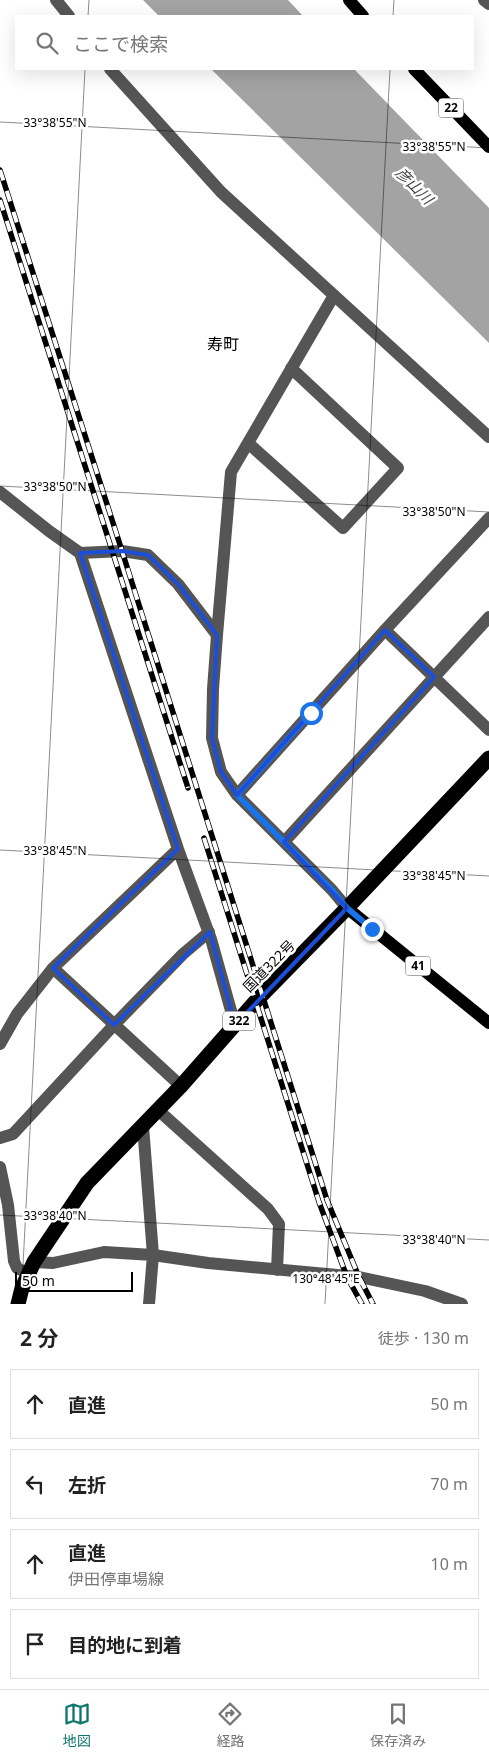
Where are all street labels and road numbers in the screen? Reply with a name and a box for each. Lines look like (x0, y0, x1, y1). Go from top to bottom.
road number: 22 (438, 99, 464, 118)
street label: 国道322号 (239, 936, 299, 996)
road number: 41 (406, 956, 430, 976)
road number: 322 (223, 1011, 255, 1030)

